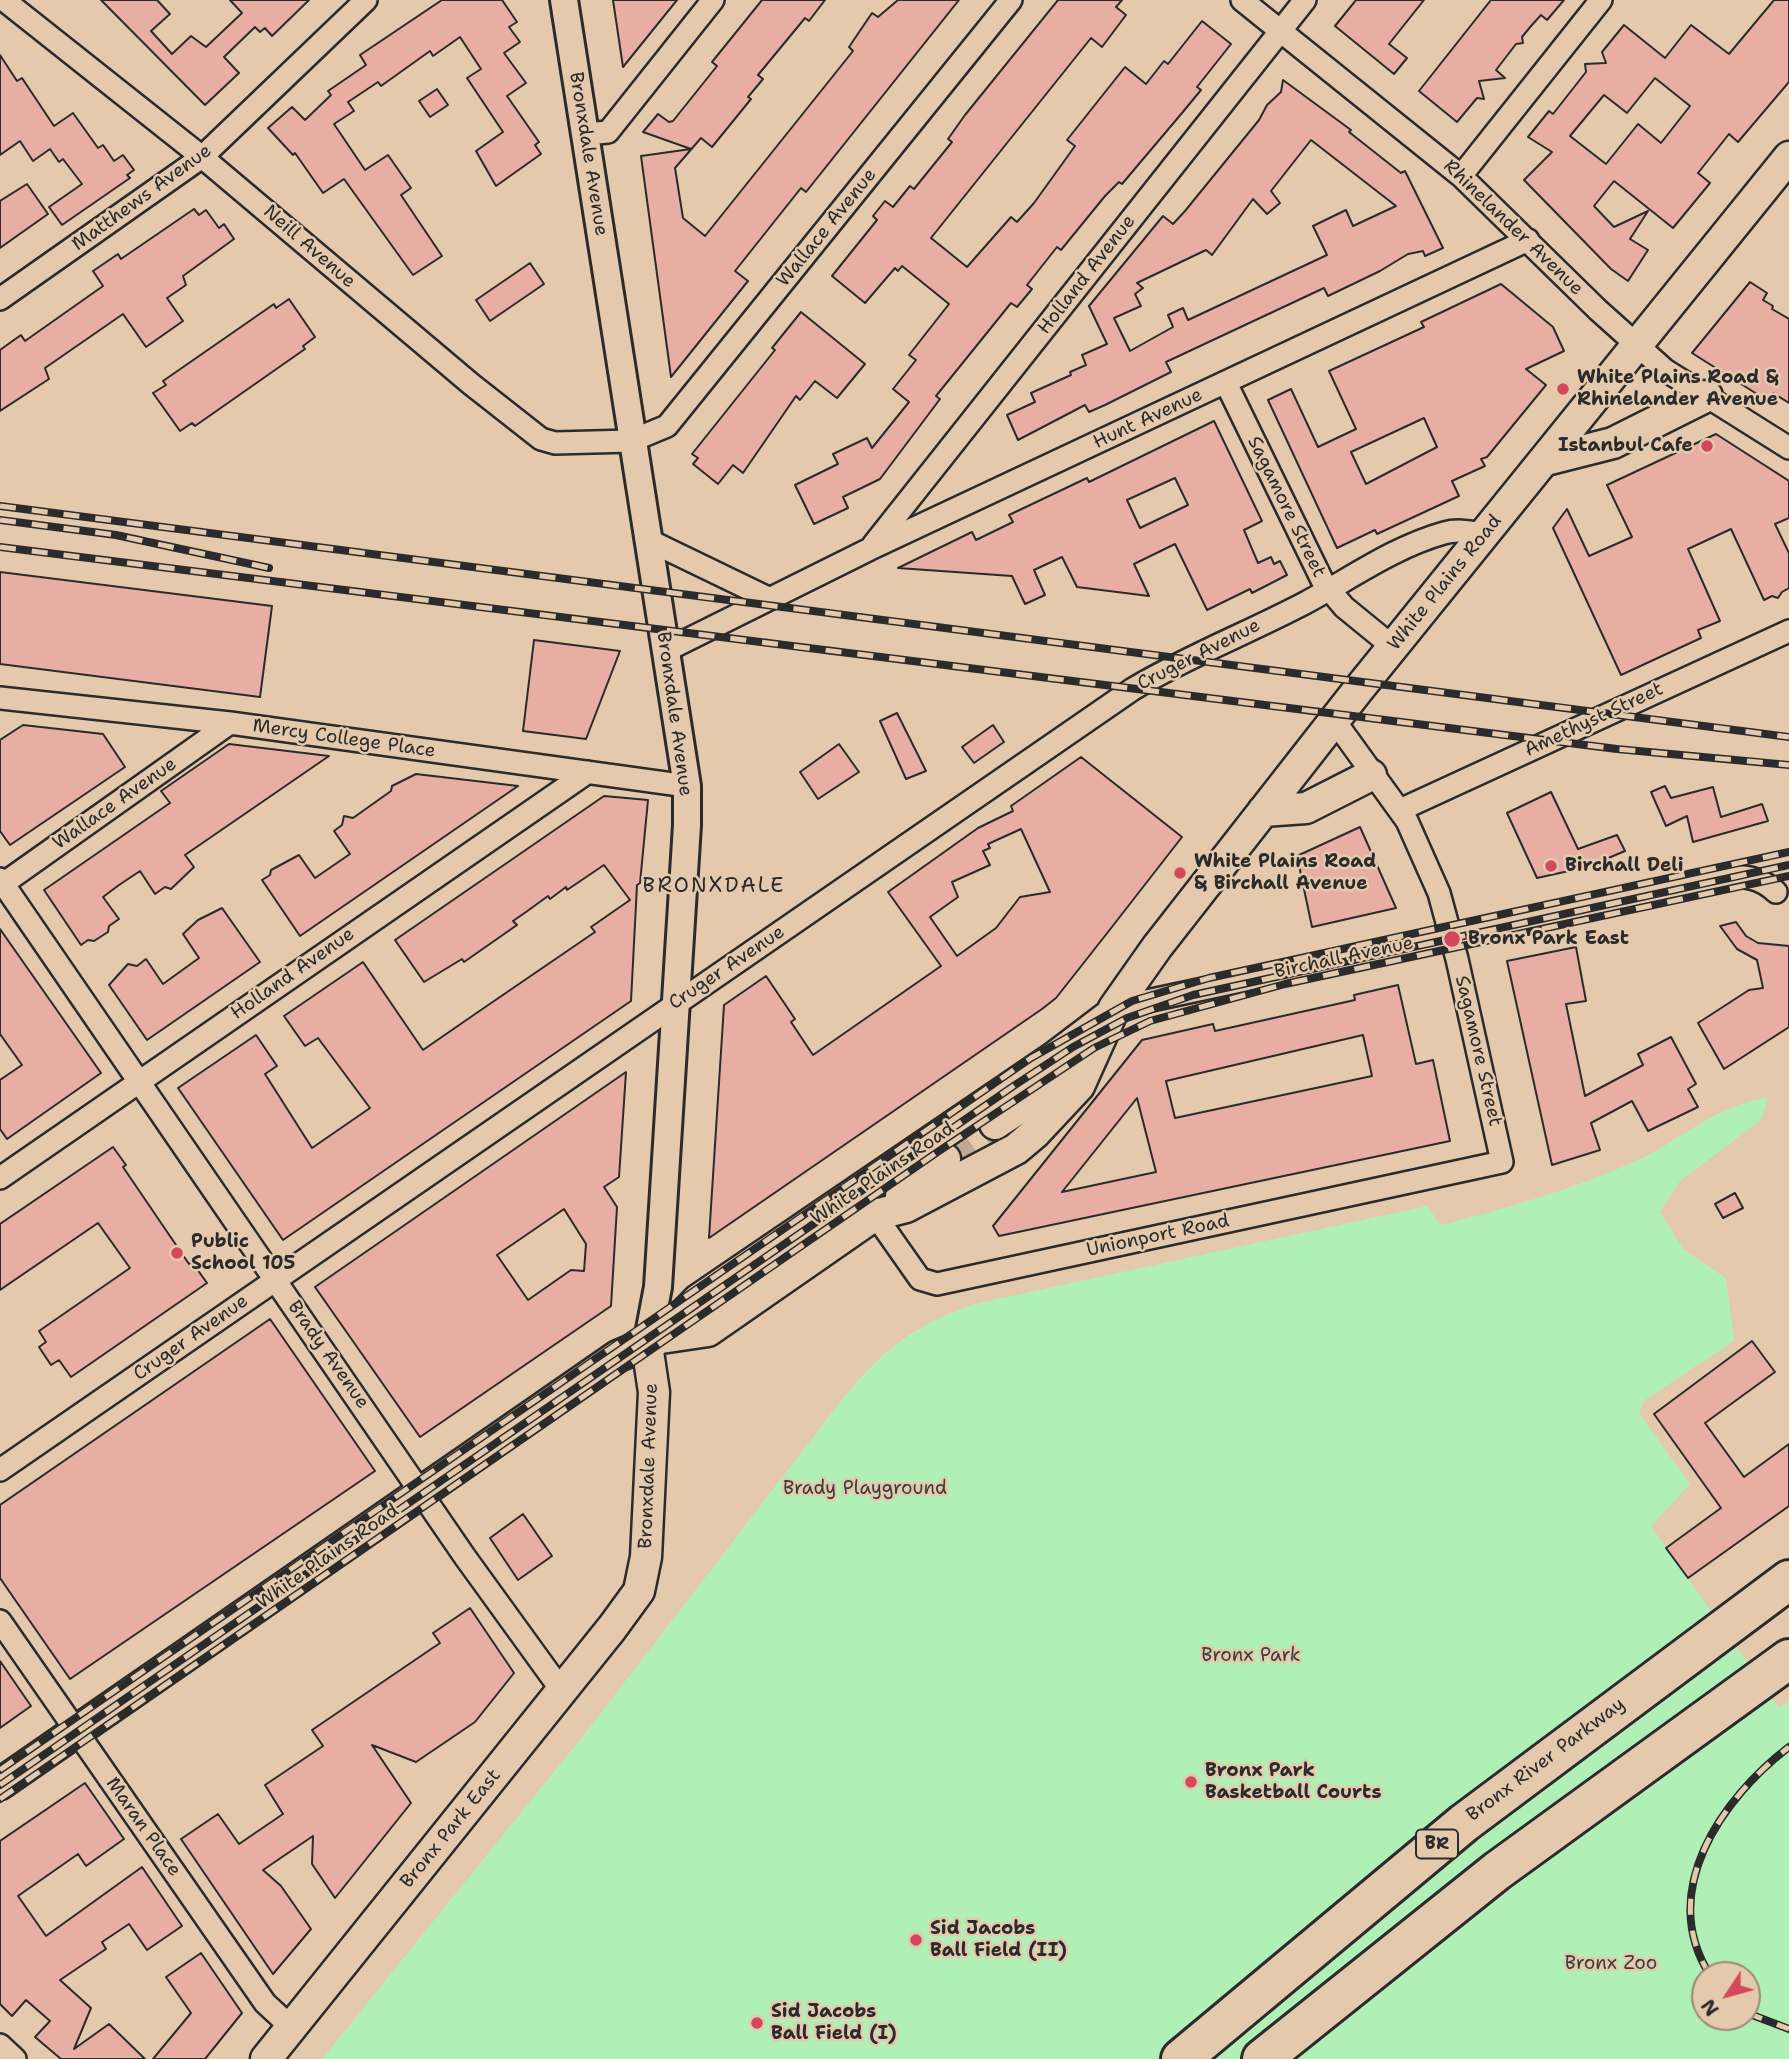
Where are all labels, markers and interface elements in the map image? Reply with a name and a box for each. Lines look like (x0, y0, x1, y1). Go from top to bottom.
street label: Bronxdale Avenue (564, 70, 612, 238)
street label: Matthews Avenue (68, 140, 216, 256)
street label: Rhinelander Avenue (1438, 155, 1588, 301)
street label: Wallace Avenue (772, 164, 882, 292)
street label: Neill Avenue (258, 201, 360, 293)
street label: Holland Avenue (1033, 211, 1141, 339)
place label: White Plains Road & Rhinelander Avenue (1577, 367, 1779, 411)
marker: White Plains Road & Rhinelander Avenue (1555, 381, 1571, 397)
street label: Hunt Avenue (1090, 384, 1206, 454)
street label: Sagamore Street (1242, 433, 1330, 581)
place label: Istanbul Cafe (1558, 435, 1693, 457)
marker: Istanbul Cafe (1699, 438, 1715, 454)
street label: White Plains Road (1383, 510, 1507, 656)
street label: Cruger Avenue (1134, 614, 1264, 696)
street label: Bronxdale Avenue (651, 630, 697, 798)
street label: Amethyst Street (1521, 678, 1667, 762)
street label: Mercy College Place (251, 715, 437, 763)
street label: Wallace Avenue (49, 753, 181, 855)
place label: White Plains Road & Birchall Avenue (1194, 851, 1376, 895)
place label: Birchall Deli (1565, 855, 1683, 877)
marker: Birchall Deli (1543, 858, 1559, 874)
marker: White Plains Road & Birchall Avenue (1172, 865, 1188, 881)
district label: BRONXDALE (644, 874, 784, 900)
street label: Cruger Avenue (665, 921, 789, 1015)
street label: Holland Avenue (227, 923, 359, 1025)
place label: Bronx Park East (1468, 928, 1629, 950)
marker: Bronx Park East (1442, 929, 1462, 949)
street label: Birchall Avenue (1272, 932, 1416, 984)
street label: Sagamore Street (1450, 973, 1506, 1129)
street label: White Plains Road (807, 1117, 959, 1231)
street label: Unionport Road (1085, 1210, 1231, 1262)
place label: Public School 105 (191, 1231, 295, 1275)
marker: Public School 105 (169, 1245, 185, 1261)
street label: Cruger Avenue (129, 1290, 253, 1386)
street label: Brady Avenue (282, 1297, 374, 1413)
street label: Bronxdale Avenue (635, 1383, 663, 1549)
park label: Brady Playground (783, 1478, 947, 1500)
street label: White Plains Road (253, 1499, 403, 1615)
park label: Bronx Park (1201, 1645, 1301, 1667)
street label: Bronx River Parkway (1462, 1693, 1630, 1827)
place label: Bronx Park Basketball Courts (1205, 1760, 1382, 1804)
street label: Bronx Park East (396, 1765, 506, 1893)
street label: Maran Place (100, 1773, 186, 1881)
marker: Bronx Park Basketball Courts (1183, 1774, 1199, 1790)
road number: BR (1416, 1830, 1458, 1858)
place label: Sid Jacobs Ball Field (II) (930, 1918, 1067, 1962)
marker: Sid Jacobs Ball Field (II) (908, 1932, 924, 1948)
park label: Bronx Zoo (1565, 1953, 1657, 1975)
north arrow (1691, 1961, 1761, 2031)
text: N (1696, 1994, 1725, 2021)
place label: Sid Jacobs Ball Field (I) (771, 2001, 897, 2045)
marker: Sid Jacobs Ball Field (I) (749, 2015, 765, 2031)

